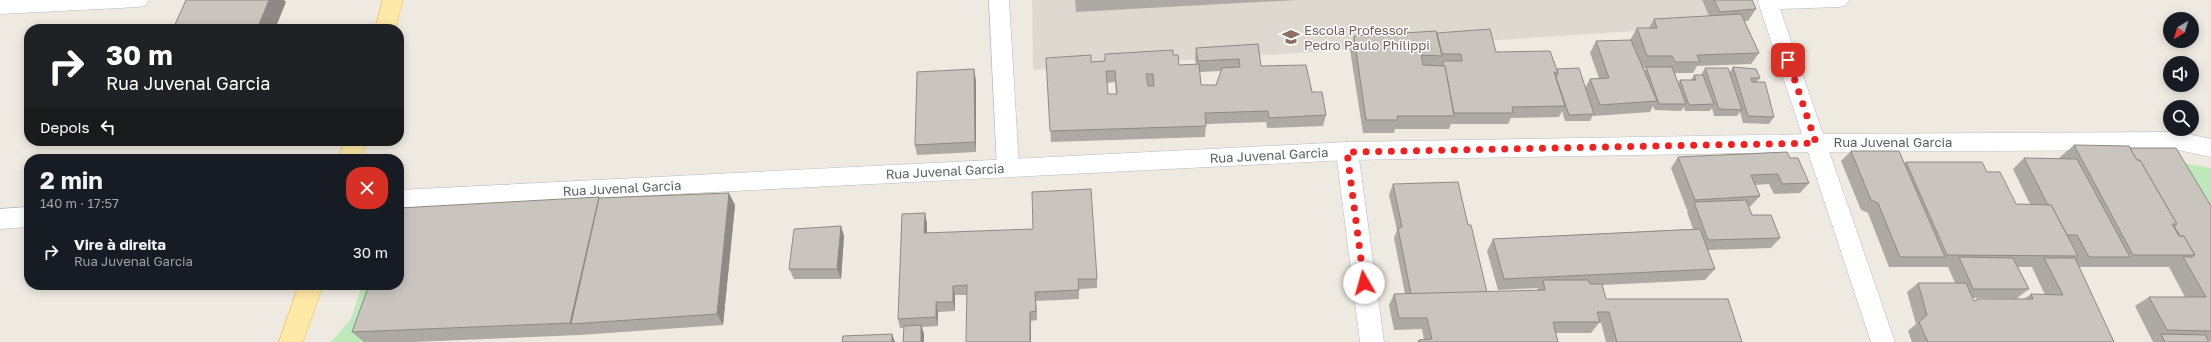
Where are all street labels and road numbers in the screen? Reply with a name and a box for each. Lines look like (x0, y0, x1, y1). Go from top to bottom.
street label: Rua Juvenal Garcia (1834, 134, 1952, 150)
street label: Rua Juvenal Garcia (1209, 144, 1329, 166)
street label: Rua Juvenal Garcia (885, 160, 1005, 182)
street label: Rua Juvenal Garcia (562, 177, 682, 199)

